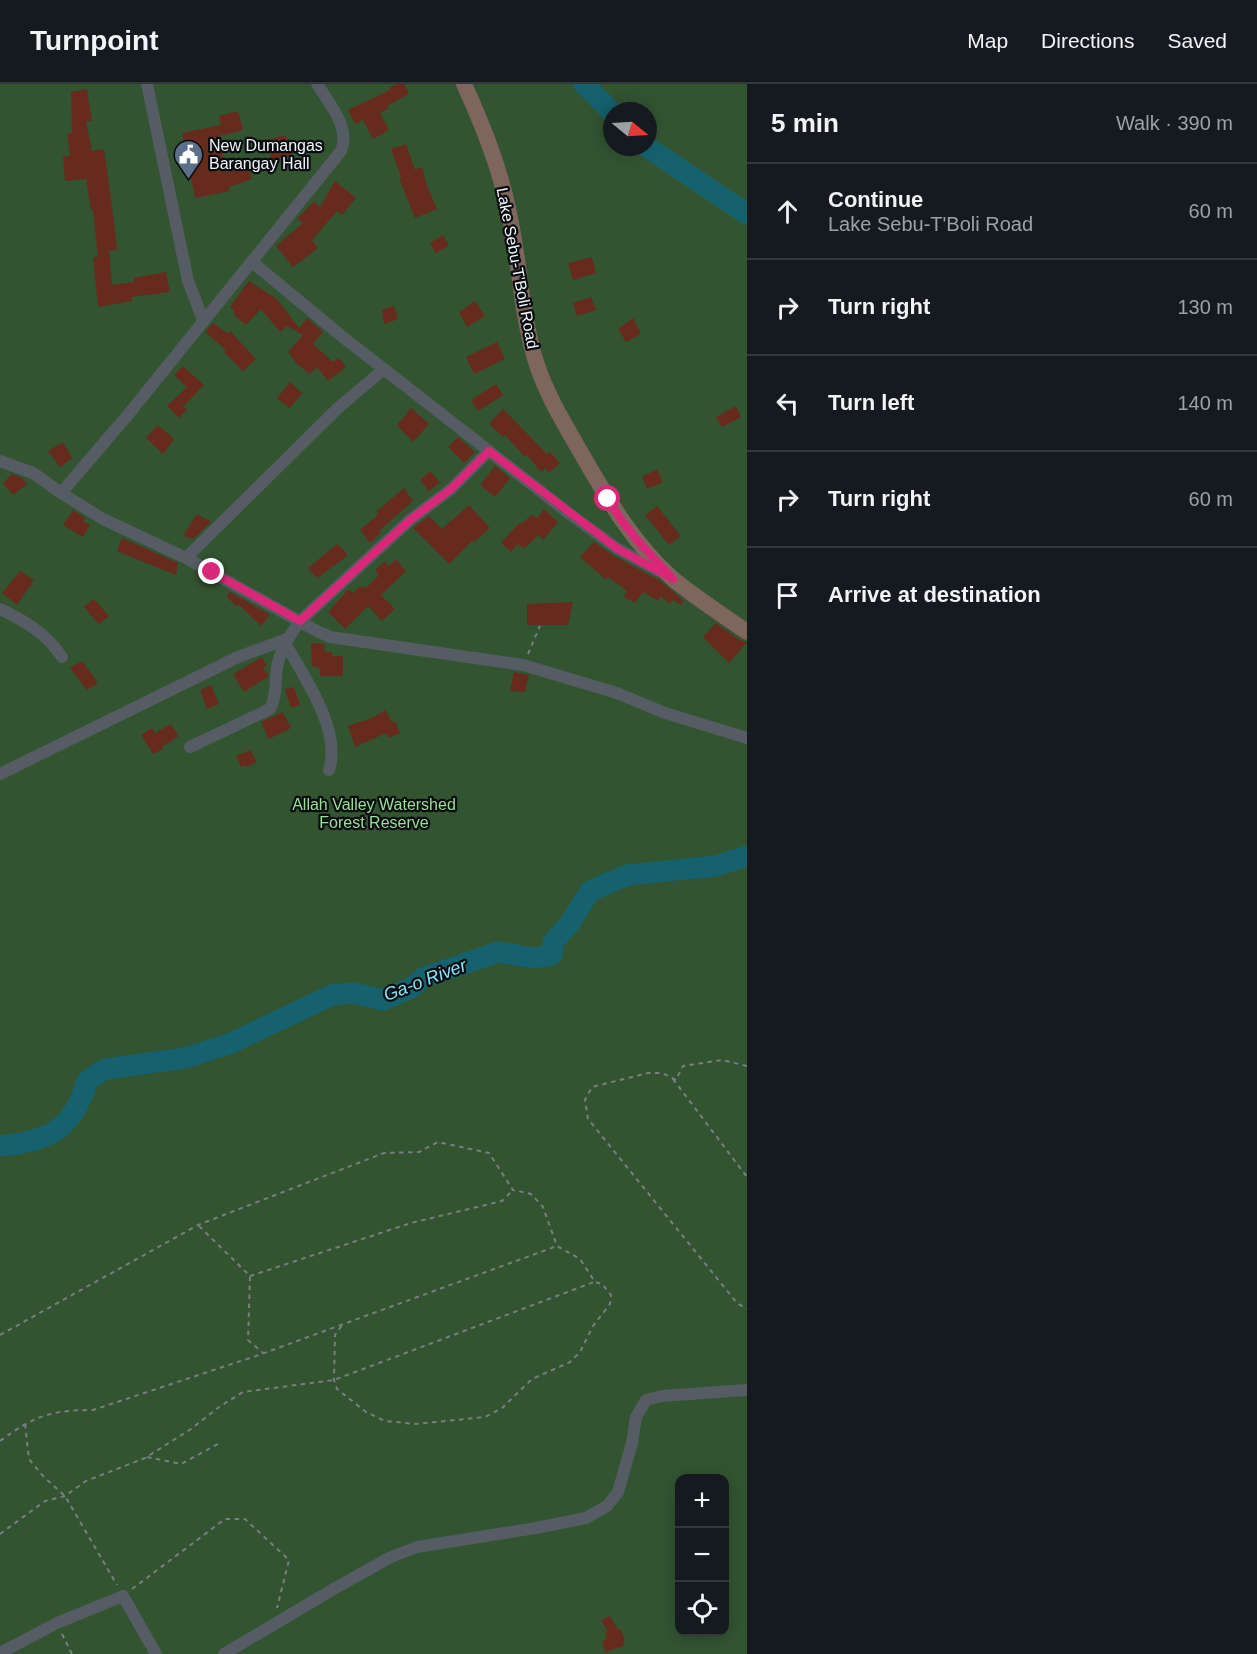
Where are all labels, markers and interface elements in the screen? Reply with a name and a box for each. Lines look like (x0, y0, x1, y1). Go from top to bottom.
text: Turnpoint (30, 25, 159, 56)
text: Map (967, 29, 1008, 52)
text: Directions (1041, 29, 1134, 52)
text: Saved (1167, 29, 1227, 52)
north arrow (603, 102, 657, 156)
text: 5 min (771, 108, 839, 138)
text: Walk · 390 m (1116, 112, 1233, 134)
place label: New Dumangas Barangay Hall (209, 137, 323, 172)
public building icon: New Dumangas Barangay Hall (172, 138, 204, 180)
street label: Lake Sebu-T'Boli Road (494, 186, 542, 350)
text: Continue (828, 187, 923, 212)
icon: ahead (771, 195, 804, 228)
text: 60 m (1189, 200, 1233, 222)
text: Lake Sebu-T'Boli Road (828, 213, 1033, 235)
icon: right (771, 291, 804, 324)
text: Turn right (828, 294, 930, 319)
text: 130 m (1177, 296, 1233, 318)
icon: left (771, 387, 804, 420)
text: Turn left (828, 390, 914, 415)
text: 140 m (1177, 392, 1233, 414)
icon: right (771, 483, 804, 516)
route start (594, 485, 620, 511)
text: Turn right (828, 486, 930, 511)
text: 60 m (1189, 488, 1233, 510)
route end (198, 558, 224, 584)
icon: arrive (771, 579, 804, 612)
text: Arrive at destination (828, 582, 1041, 607)
park label: Allah Valley Watershed Forest Reserve (292, 796, 456, 831)
water label: Ga-o River (381, 955, 470, 1005)
map controls (675, 1474, 729, 1636)
button: + (675, 1474, 729, 1528)
button: − (675, 1528, 729, 1582)
button: locate (675, 1582, 729, 1636)

